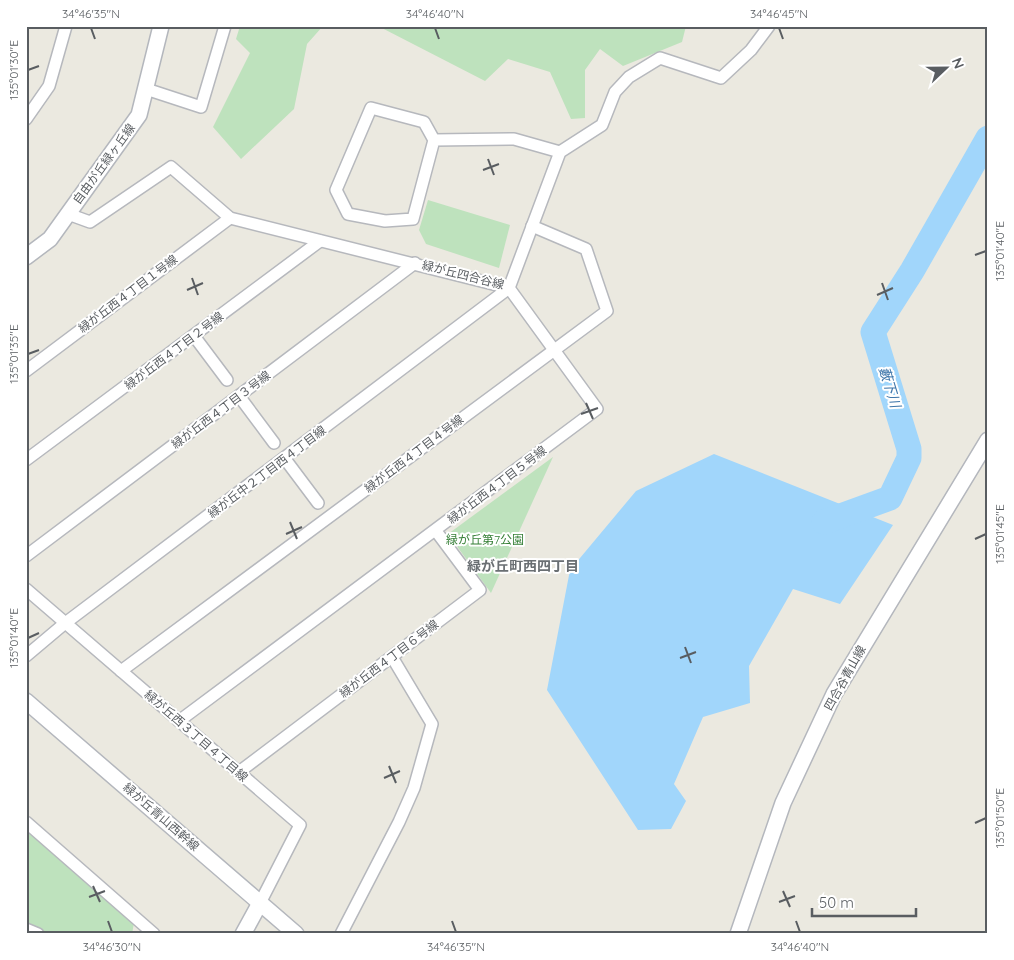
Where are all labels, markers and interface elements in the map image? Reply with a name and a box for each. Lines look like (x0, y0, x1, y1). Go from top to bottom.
text: 34°46'35"N (62, 6, 120, 21)
text: 34°46'40"N (406, 6, 464, 21)
text: 34°46'45"N (750, 6, 808, 21)
text: 135°01'30"E (6, 40, 21, 100)
north arrow (922, 42, 972, 92)
text: N (948, 55, 968, 71)
street label: 自由が丘緑ヶ丘線 (69, 120, 138, 207)
text: 135°01'40"E (992, 221, 1007, 281)
street label: 緑が丘西４丁目１号線 (75, 251, 180, 336)
street label: 緑が丘四合谷線 (421, 257, 506, 292)
street label: 緑が丘西４丁目２号線 (121, 308, 226, 393)
text: 135°01'35"E (6, 324, 21, 384)
water label: 藪下川 (875, 364, 905, 412)
street label: 緑が丘西４丁目３号線 (168, 367, 273, 452)
street label: 緑が丘西４丁目４号線 (361, 411, 466, 496)
street label: 緑が丘中２丁目西４丁目線 (205, 422, 329, 521)
street label: 緑が丘西４丁目５号線 (444, 442, 549, 527)
text: 135°01'45"E (992, 504, 1007, 564)
park label: 緑が丘第7公園 (446, 532, 524, 547)
district label: 緑が丘町西四丁目 (467, 557, 579, 575)
text: 135°01'40"E (6, 608, 21, 668)
street label: 緑が丘西４丁目６号線 (336, 616, 441, 701)
street label: 四合谷青山線 (821, 643, 869, 713)
street label: 緑が丘西３丁目４丁目線 (142, 687, 251, 785)
street label: 緑が丘青山西幹線 (120, 779, 202, 854)
text: 135°01'50"E (992, 788, 1007, 848)
scale bar (812, 885, 915, 917)
text: 50 m (819, 893, 854, 912)
text: 34°46'30"N (83, 939, 141, 954)
text: 34°46'35"N (427, 939, 485, 954)
text: 34°46'40"N (771, 939, 829, 954)

